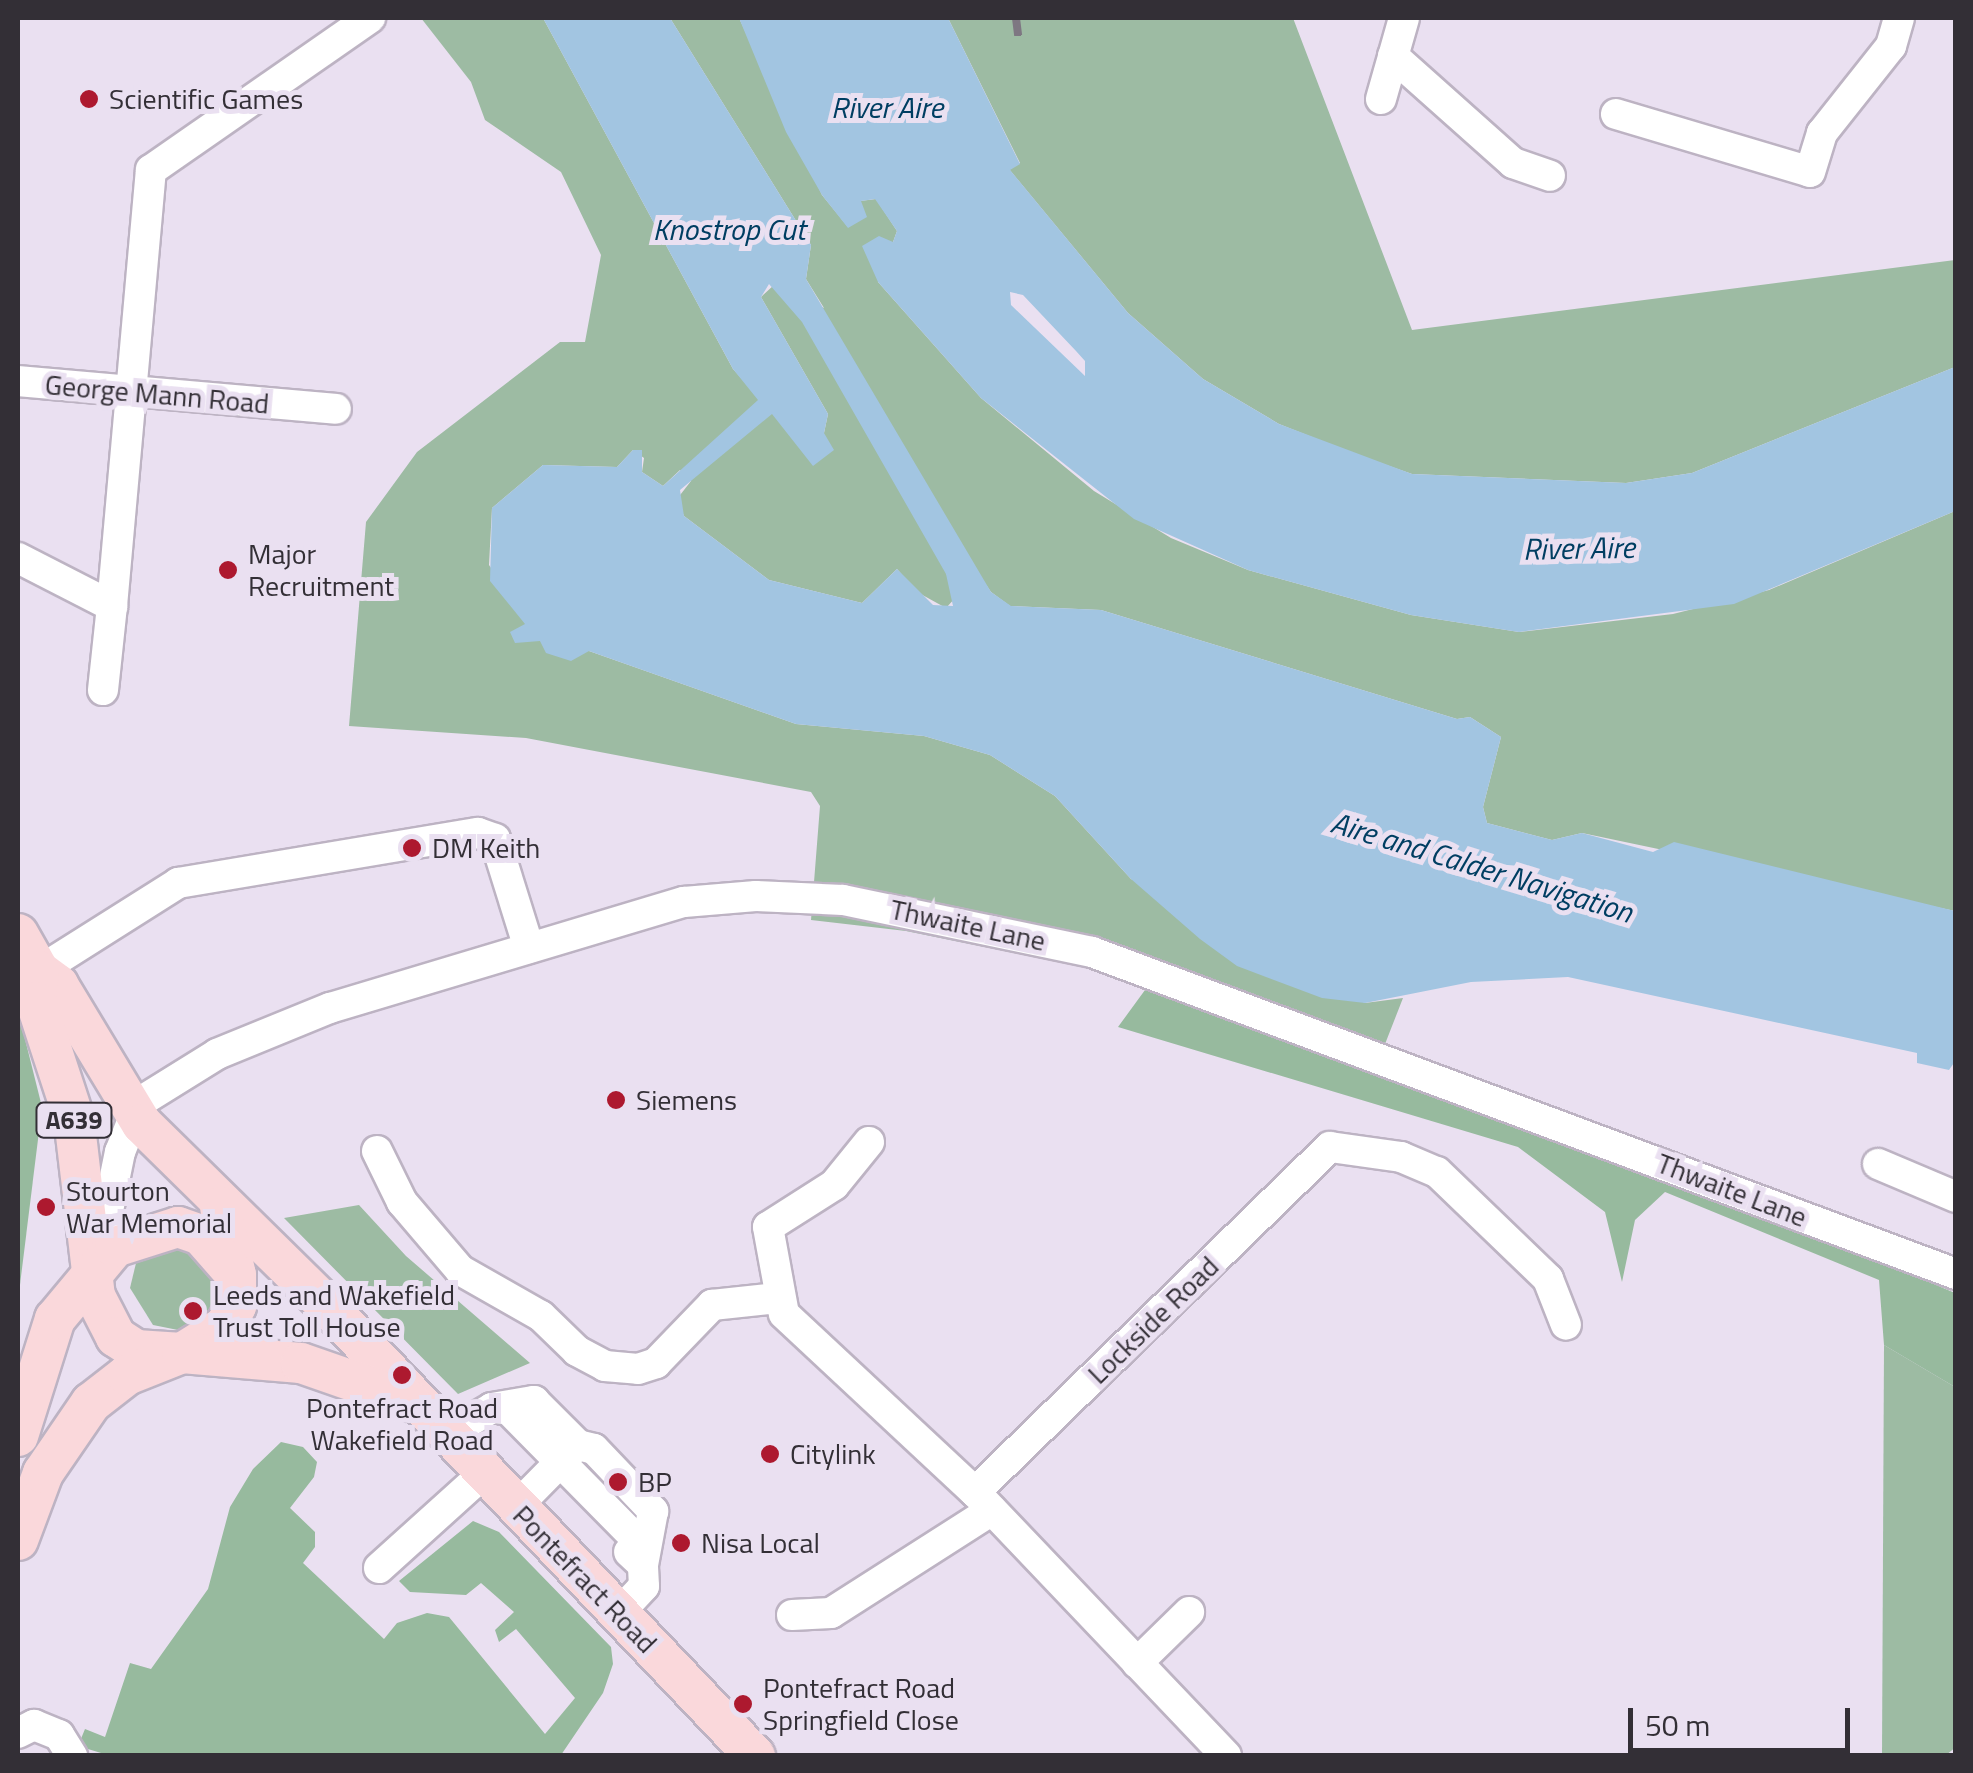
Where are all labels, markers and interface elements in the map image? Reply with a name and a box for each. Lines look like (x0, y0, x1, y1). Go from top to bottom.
place label: Scientific Games (109, 82, 303, 116)
marker: Scientific Games (78, 88, 100, 110)
water label: River Aire (831, 89, 943, 125)
water label: Knostrop Cut (653, 211, 805, 247)
street label: George Mann Road (44, 367, 270, 421)
water label: River Aire (1523, 529, 1635, 567)
place label: Major Recruitment (248, 537, 394, 603)
marker: Major Recruitment (217, 559, 239, 581)
water label: Aire and Calder Navigation (1327, 804, 1637, 930)
place label: DM Keith (432, 831, 540, 865)
marker: DM Keith (401, 837, 423, 859)
street label: Thwaite Lane (887, 892, 1049, 958)
place label: Siemens (636, 1083, 737, 1117)
marker: Siemens (605, 1089, 627, 1111)
road number: A639 (34, 1100, 114, 1140)
street label: Thwaite Lane (1652, 1146, 1812, 1234)
place label: Stourton War Memorial (66, 1174, 232, 1240)
marker: Stourton War Memorial (35, 1196, 57, 1218)
street label: Lockside Road (1081, 1249, 1225, 1391)
place label: Leeds and Wakefield Trust Toll House (213, 1278, 455, 1344)
marker: Leeds and Wakefield Trust Toll House (182, 1300, 204, 1322)
marker: Pontefract Road Wakefield Road (391, 1364, 413, 1386)
place label: Pontefract Road Wakefield Road (306, 1391, 498, 1457)
place label: Citylink (790, 1437, 876, 1471)
marker: Citylink (759, 1443, 781, 1465)
place label: BP (638, 1465, 672, 1499)
marker: BP (607, 1471, 629, 1493)
street label: Pontefract Road (506, 1498, 664, 1660)
place label: Nisa Local (701, 1526, 820, 1560)
marker: Nisa Local (670, 1532, 692, 1554)
place label: Pontefract Road Springfield Close (763, 1671, 959, 1737)
scale bar (1633, 1688, 1856, 1750)
marker: Pontefract Road Springfield Close (732, 1693, 754, 1715)
text: 50 m (1645, 1702, 1710, 1748)

